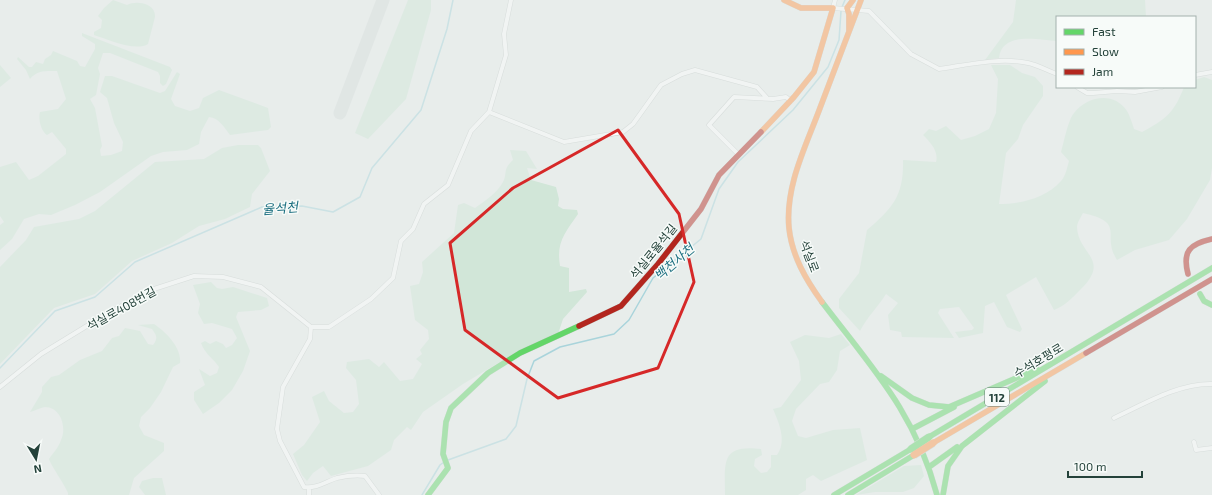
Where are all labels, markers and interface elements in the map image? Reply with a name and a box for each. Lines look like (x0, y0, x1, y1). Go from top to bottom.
legend (1056, 16, 1196, 88)
text: Fast (1092, 24, 1116, 38)
text: Slow (1092, 44, 1119, 58)
text: Jam (1092, 64, 1113, 78)
water label: 율석천 (261, 198, 300, 218)
street label: 석실로율석길 (627, 221, 679, 281)
street label: 석실로 (798, 238, 822, 274)
water label: 백천사천 (651, 240, 698, 284)
street label: 석실로408번길 (84, 283, 158, 333)
street label: 수석호평로 (1011, 340, 1065, 380)
road number: 112 (985, 388, 1009, 406)
north arrow (16, 439, 56, 479)
scale bar (1068, 453, 1142, 479)
text: 100 m (1074, 459, 1106, 473)
text: N (33, 462, 43, 476)

